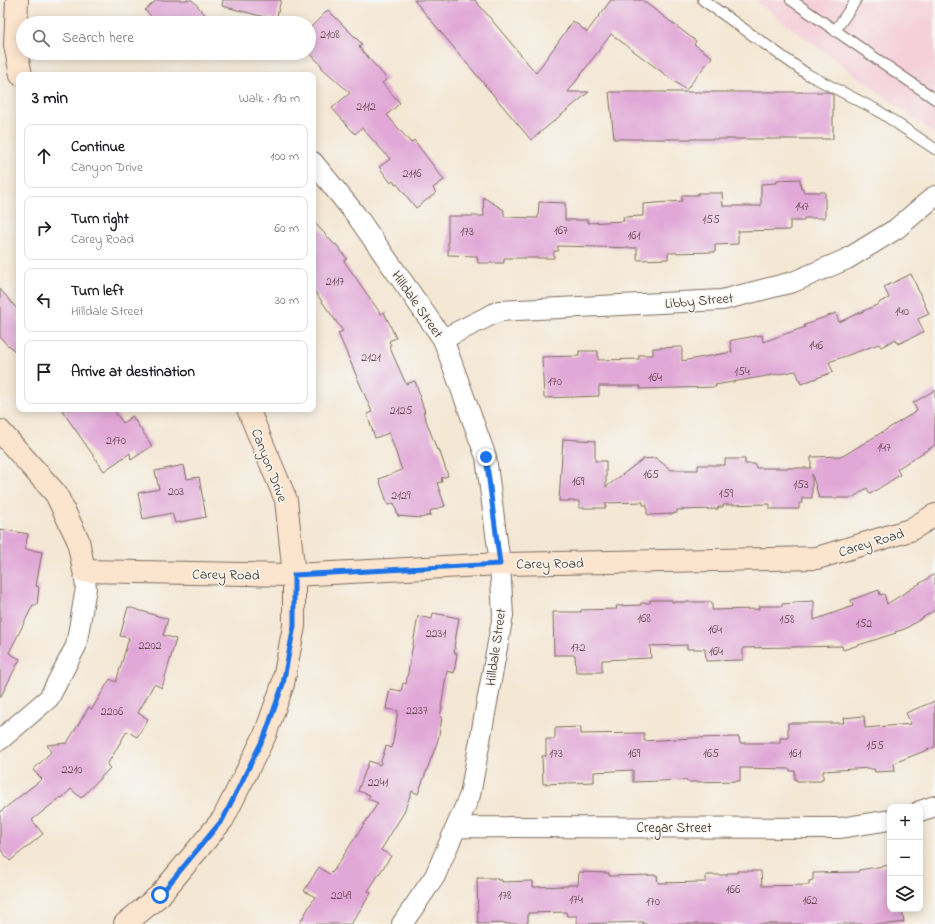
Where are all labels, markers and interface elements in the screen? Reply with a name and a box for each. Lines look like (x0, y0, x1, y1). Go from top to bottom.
search box (16, 16, 316, 60)
house number: 2108 (320, 26, 340, 44)
icon: search (30, 27, 52, 49)
text: Search here (62, 27, 134, 49)
text: 3 min (32, 86, 68, 111)
text: Walk · 190 m (239, 89, 300, 108)
house number: 2112 (356, 98, 376, 116)
text: Continue (71, 136, 125, 158)
icon: ahead (33, 145, 55, 167)
text: 100 m (270, 147, 299, 166)
text: Canyon Drive (71, 158, 143, 177)
house number: 2116 (403, 165, 422, 183)
house number: 147 (795, 198, 809, 216)
text: Turn right (71, 208, 129, 230)
house number: 155 (702, 211, 720, 229)
icon: right (33, 217, 55, 239)
text: 60 m (274, 219, 299, 238)
house number: 167 (554, 222, 568, 240)
house number: 173 (460, 223, 474, 241)
house number: 161 (628, 227, 641, 245)
text: Carey Road (71, 230, 134, 249)
street label: Hilldale Street (386, 267, 448, 343)
house number: 2117 (326, 273, 344, 291)
text: Turn left (71, 280, 124, 302)
street label: Libby Street (664, 288, 735, 316)
icon: left (33, 289, 55, 311)
text: 30 m (275, 291, 299, 310)
text: Hilldale Street (71, 302, 144, 321)
house number: 140 (895, 303, 909, 321)
house number: 146 (809, 337, 824, 355)
house number: 2121 (361, 349, 381, 367)
icon: arrive (33, 361, 55, 383)
text: Arrive at destination (71, 361, 195, 383)
house number: 154 (734, 363, 750, 381)
house number: 164 (648, 369, 662, 387)
house number: 170 (548, 373, 562, 391)
house number: 2125 (390, 402, 412, 420)
street label: Canyon Drive (244, 426, 293, 506)
house number: 2170 (106, 432, 126, 450)
house number: 147 (877, 439, 891, 457)
route end (477, 448, 495, 466)
house number: 165 (643, 466, 659, 484)
house number: 169 (572, 473, 585, 491)
house number: 153 (793, 476, 809, 494)
house number: 203 (168, 483, 184, 501)
house number: 159 (719, 485, 734, 503)
house number: 2129 (391, 487, 411, 505)
street label: Carey Road (836, 523, 907, 564)
street label: Carey Road (516, 553, 584, 577)
street label: Carey Road (192, 564, 260, 588)
street label: Hilldale Street (481, 607, 512, 687)
house number: 168 (637, 610, 651, 628)
house number: 158 (779, 611, 795, 629)
house number: 152 (856, 615, 872, 633)
house number: 164 (708, 621, 722, 639)
house number: 2231 (426, 625, 447, 643)
house number: 2202 (138, 637, 162, 655)
house number: 172 (571, 639, 585, 657)
house number: 164 (709, 643, 723, 661)
house number: 2237 (406, 702, 428, 720)
house number: 2206 (101, 703, 124, 721)
house number: 155 (866, 737, 884, 755)
house number: 173 (549, 745, 563, 763)
house number: 169 (628, 745, 641, 763)
house number: 165 (703, 745, 719, 763)
house number: 161 (789, 745, 802, 763)
house number: 2210 (62, 761, 82, 779)
house number: 2241 (368, 774, 389, 792)
map controls (887, 804, 923, 912)
button: + (887, 804, 923, 840)
street label: Cregar Street (636, 818, 712, 840)
button: − (887, 840, 923, 876)
button: layers (887, 876, 923, 912)
house number: 166 (726, 881, 741, 899)
route start (151, 886, 169, 904)
house number: 2249 (331, 887, 352, 905)
house number: 178 (498, 887, 512, 905)
house number: 174 (569, 891, 583, 909)
house number: 162 (802, 892, 818, 910)
house number: 170 (646, 893, 660, 911)

